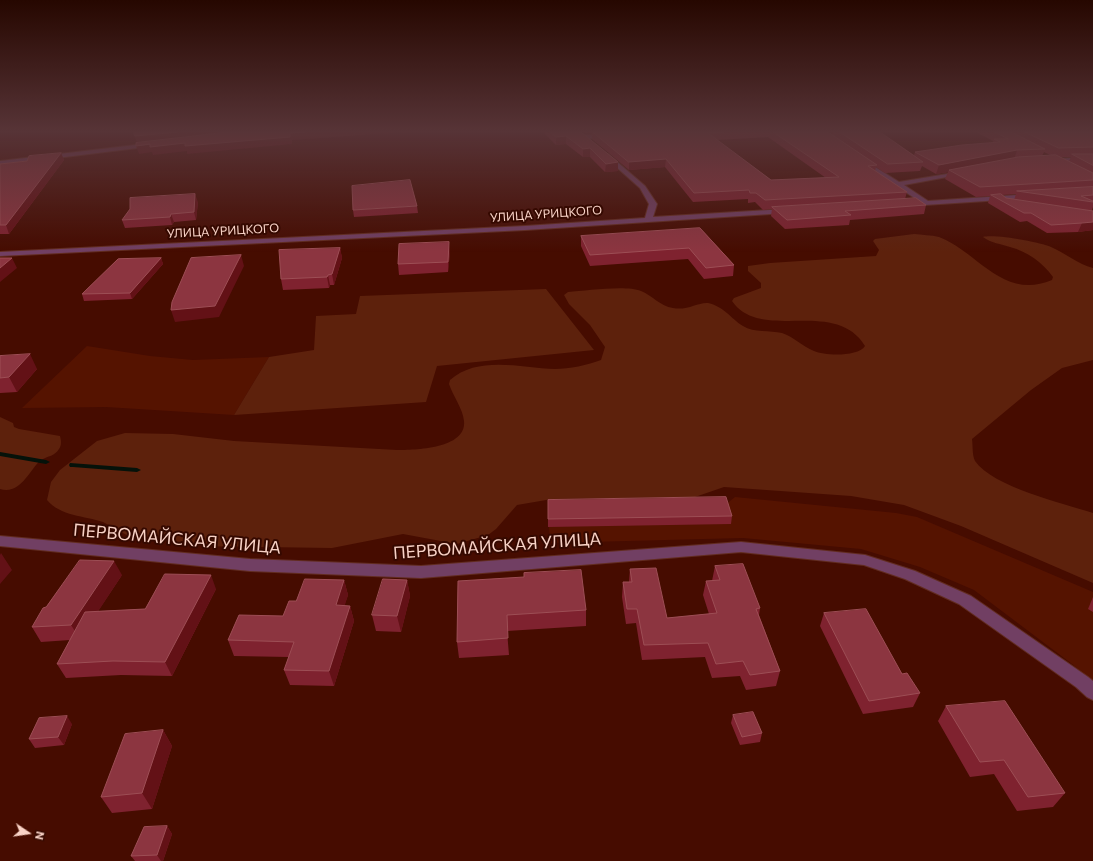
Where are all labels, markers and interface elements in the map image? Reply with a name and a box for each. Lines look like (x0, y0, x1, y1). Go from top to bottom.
street label: УЛИЦА УРИЦКОГО (489, 203, 603, 225)
street label: УЛИЦА УРИЦКОГО (167, 221, 279, 241)
street label: ПЕРВОМАЙСКАЯ УЛИЦА (72, 520, 282, 558)
street label: ПЕРВОМАЙСКАЯ УЛИЦА (392, 529, 602, 563)
north arrow (8, 813, 48, 853)
text: N (33, 830, 47, 841)

